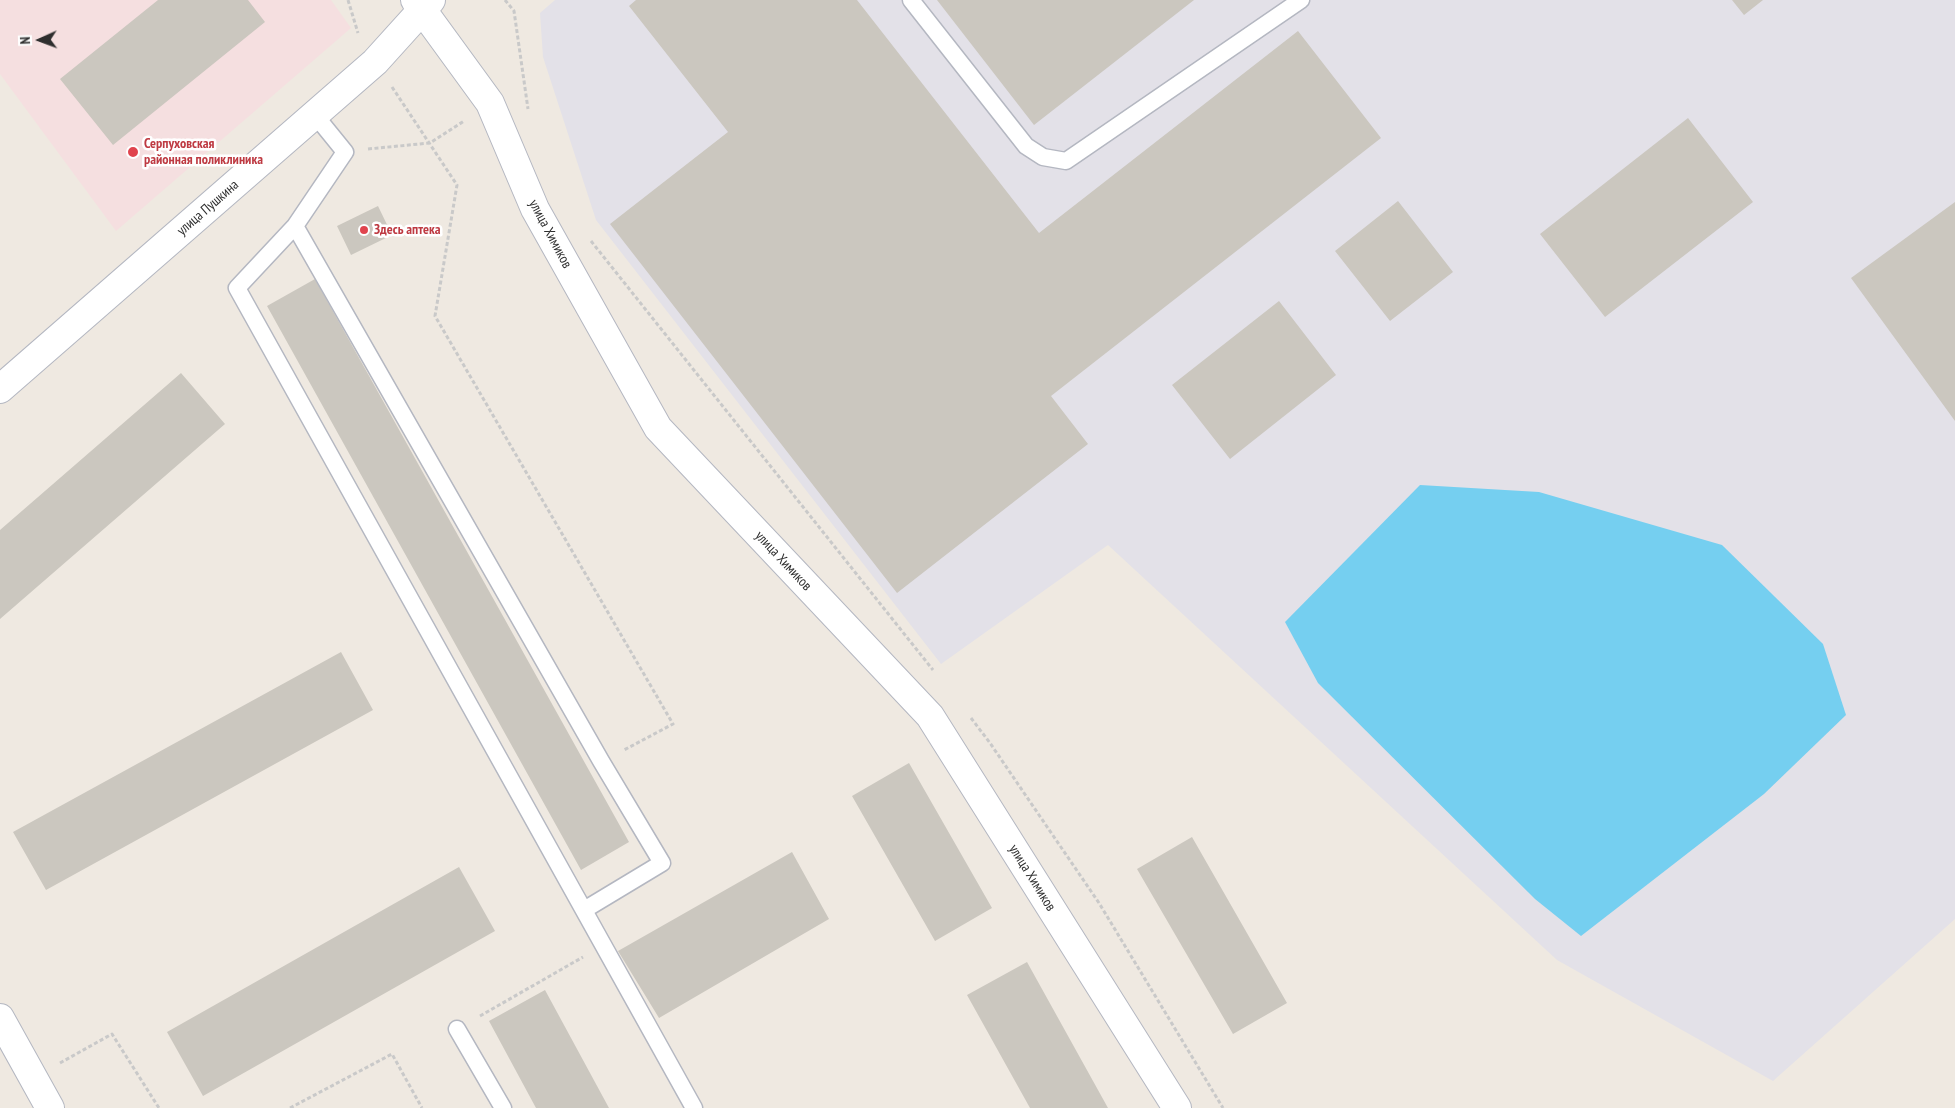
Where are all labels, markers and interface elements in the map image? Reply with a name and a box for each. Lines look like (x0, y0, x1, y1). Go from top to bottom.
north arrow (15, 15, 65, 65)
text: N (16, 36, 34, 45)
place label: Серпуховская районная поликлиника (144, 136, 263, 168)
marker: Серпуховская районная поликлиника (126, 145, 140, 159)
street label: улица Пушкина (174, 177, 242, 239)
street label: улица Химиков (525, 197, 575, 271)
place label: Здесь аптека (374, 222, 440, 238)
marker: Здесь аптека (358, 224, 370, 236)
street label: улица Химиков (751, 528, 815, 594)
street label: улица Химиков (1005, 842, 1059, 914)

